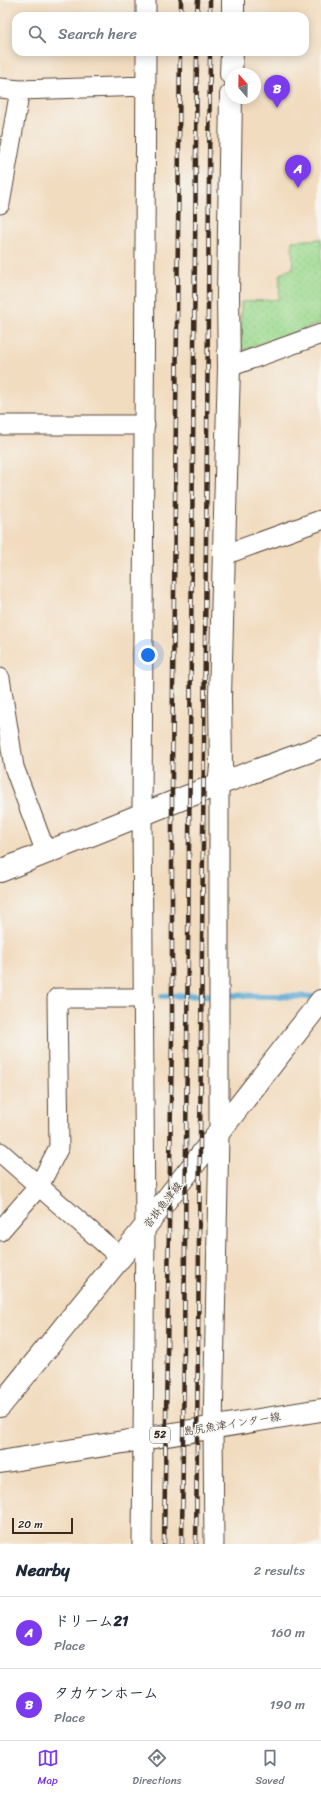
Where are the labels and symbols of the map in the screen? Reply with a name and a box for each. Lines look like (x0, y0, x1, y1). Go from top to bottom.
north arrow (225, 68, 261, 104)
pin: B (264, 75, 290, 108)
pin: A (285, 155, 311, 188)
your location (138, 645, 158, 665)
street label: 沓掛魚津線 (139, 1177, 187, 1233)
street label: 島尻魚津インター線 (182, 1407, 282, 1441)
road number: 52 (150, 1427, 170, 1443)
scale bar (12, 1516, 73, 1535)

